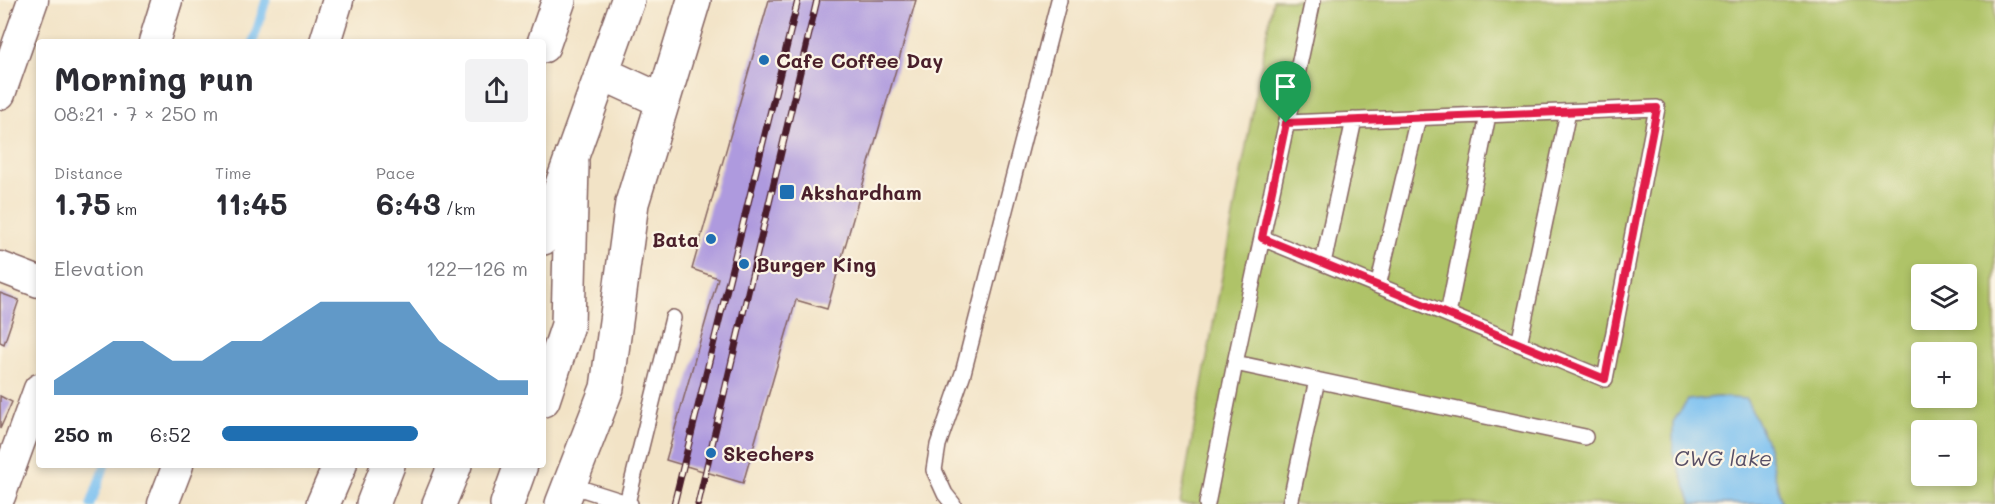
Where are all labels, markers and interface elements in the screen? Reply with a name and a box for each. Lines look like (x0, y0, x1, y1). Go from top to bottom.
place label: Cafe Coffee Day (776, 47, 944, 73)
marker: Cafe Coffee Day (757, 53, 771, 67)
text: Morning run (54, 56, 254, 99)
button: share (465, 59, 528, 122)
pin (1260, 61, 1311, 123)
icon: arrive (1269, 70, 1302, 103)
text: 08:21 · 7 × 250 m (54, 100, 218, 126)
text: Distance (54, 162, 123, 183)
text: Time (215, 162, 251, 183)
text: Pace (376, 162, 415, 183)
place label: Akshardham (800, 179, 922, 205)
text: 1.75 (54, 183, 111, 223)
text: 11:45 (215, 183, 288, 223)
text: 6:43 (376, 183, 441, 223)
marker: Akshardham (778, 183, 796, 201)
text: km (111, 198, 137, 219)
text: /km (441, 198, 475, 219)
place label: Bata (652, 226, 699, 252)
marker: Bata (704, 232, 718, 246)
place label: Burger King (756, 251, 876, 277)
text: Elevation (54, 255, 144, 281)
text: 122–126 m (426, 255, 528, 281)
marker: Burger King (737, 257, 751, 271)
map controls (1911, 264, 1977, 486)
button: layers (1911, 264, 1977, 330)
button: + (1911, 342, 1977, 408)
button: − (1911, 420, 1977, 486)
text: 250 m (54, 421, 113, 447)
text: 6:52 (150, 421, 191, 447)
place label: Skechers (723, 440, 814, 466)
water label: CWG lake (1674, 444, 1772, 471)
marker: Skechers (704, 446, 718, 460)

